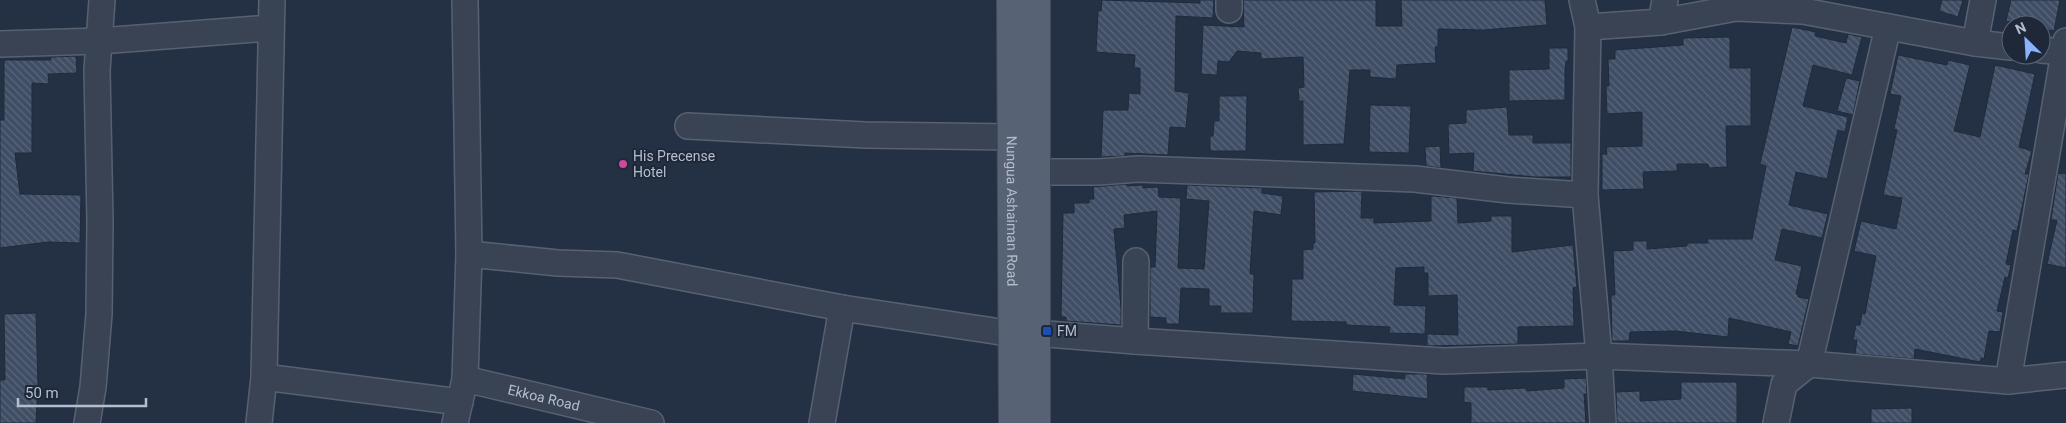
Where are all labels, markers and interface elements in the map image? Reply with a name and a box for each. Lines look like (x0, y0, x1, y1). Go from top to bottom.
north arrow (2001, 15, 2051, 65)
text: N (2013, 19, 2028, 38)
street label: Nungua Ashaiman Road (1004, 136, 1020, 286)
place label: His Precense Hotel (633, 148, 715, 180)
marker: His Precense Hotel (617, 158, 629, 170)
place label: FM (1057, 323, 1077, 339)
marker: FM (1041, 325, 1053, 337)
scale bar (18, 376, 145, 408)
street label: Ekkoa Road (506, 381, 581, 414)
text: 50 m (25, 384, 59, 402)

